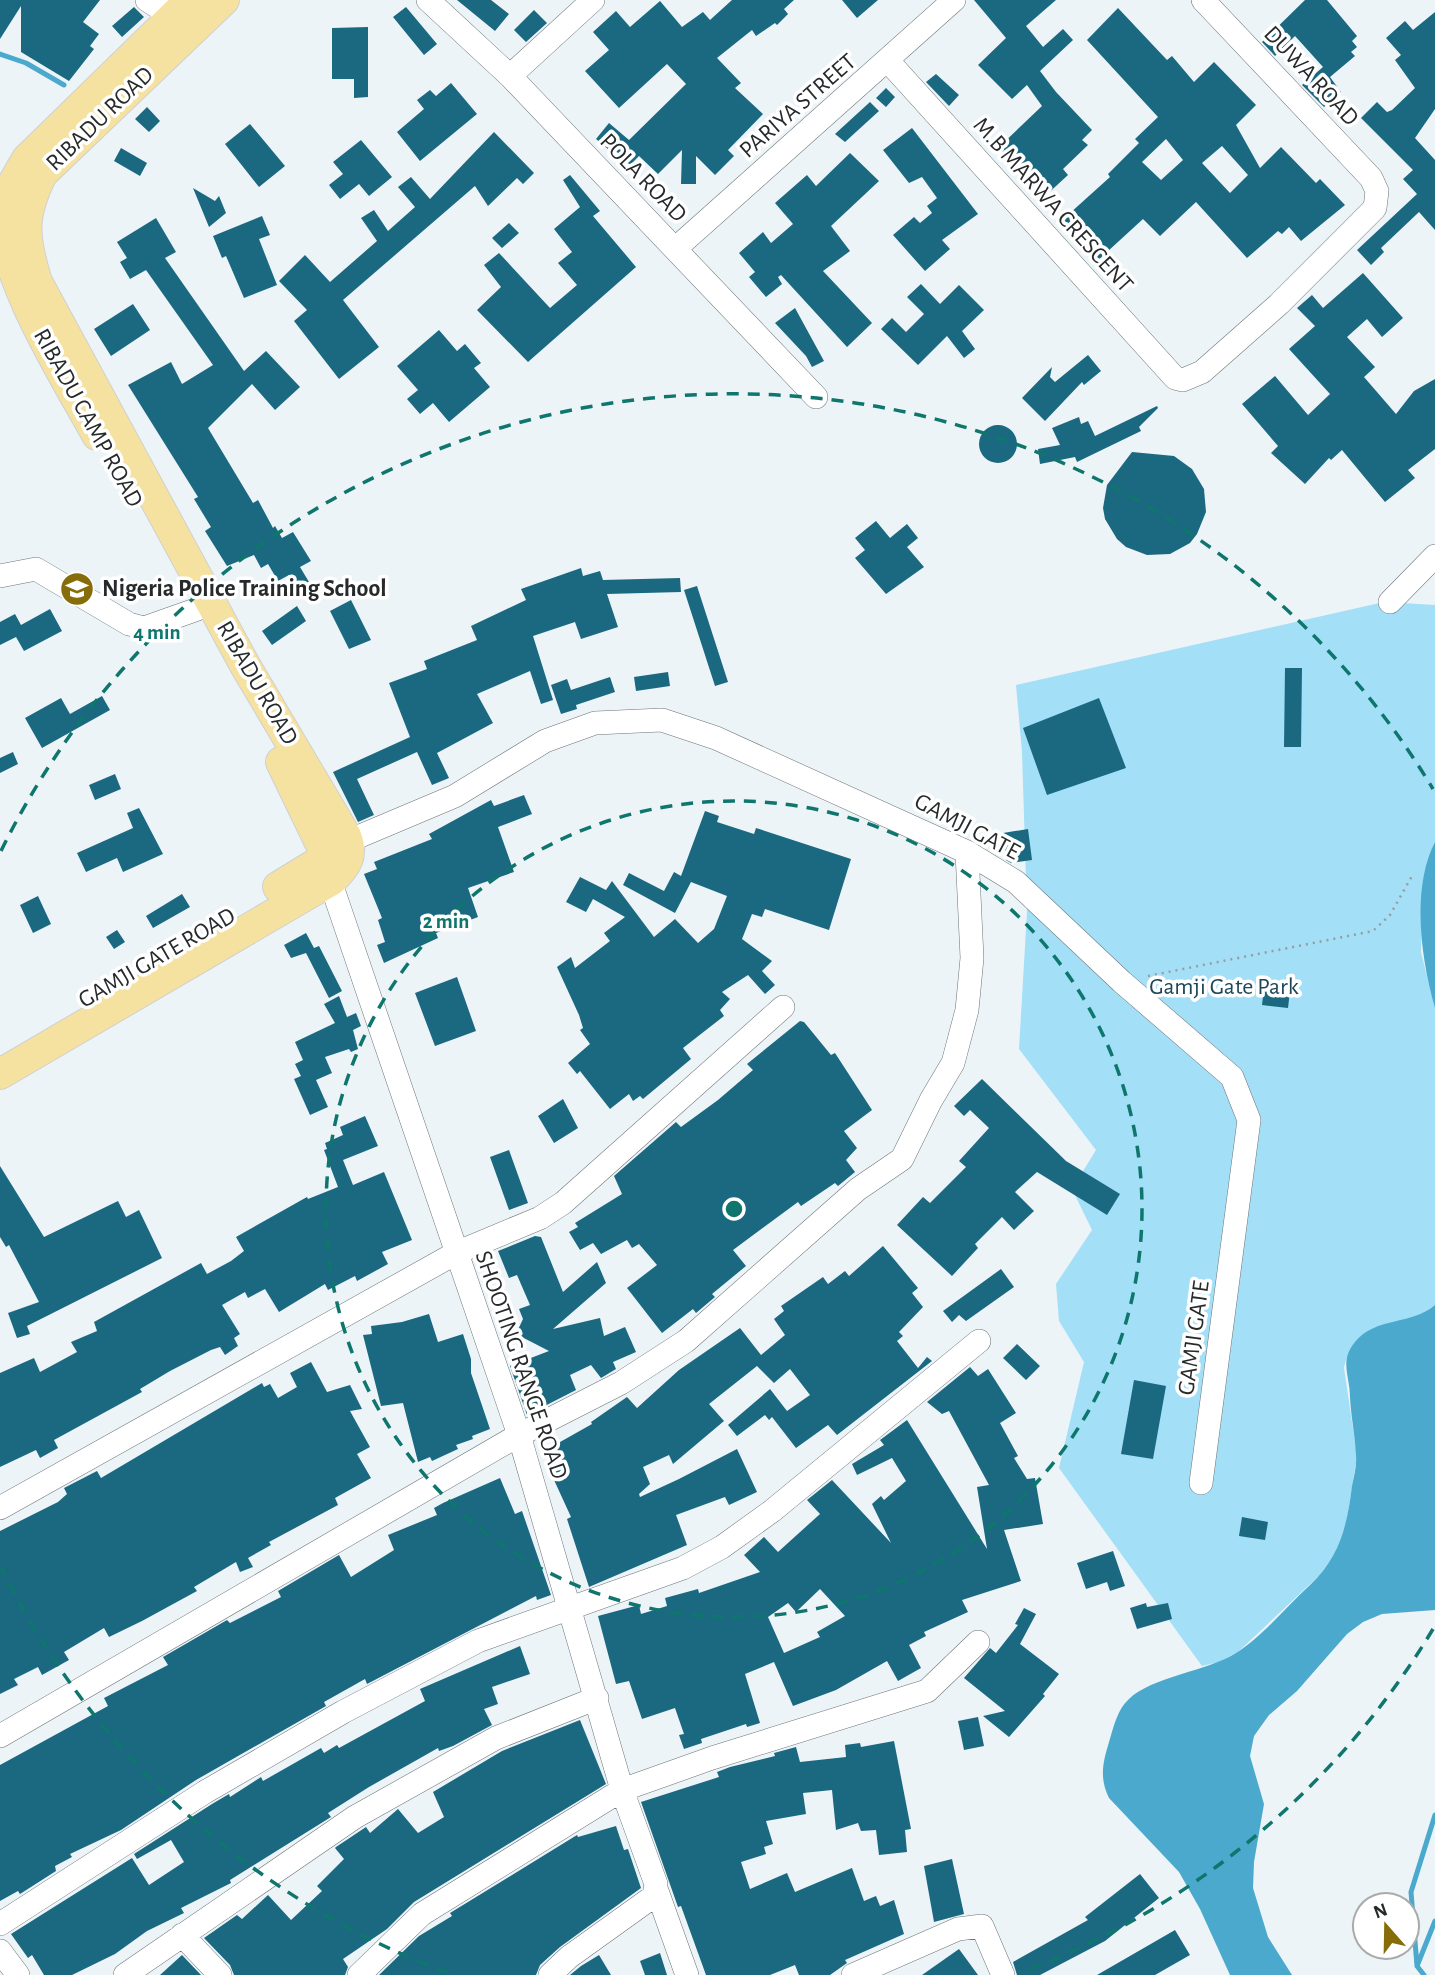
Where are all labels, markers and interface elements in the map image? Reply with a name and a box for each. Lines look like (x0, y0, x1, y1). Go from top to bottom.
street label: DUWA ROAD (1259, 22, 1363, 130)
street label: PARIYA STREET (735, 49, 861, 163)
street label: RIBADU ROAD (42, 62, 158, 176)
street label: M.B MARWA CRESCENT (968, 113, 1138, 297)
street label: POLA ROAD (595, 129, 691, 227)
street label: RIBADU CAMP ROAD (29, 325, 147, 511)
school or university icon: Nigeria Police Training School (58, 570, 96, 608)
place label: Nigeria Police Training School (102, 577, 387, 601)
street label: RIBADU ROAD (212, 617, 302, 749)
text: 4 min (133, 622, 181, 643)
street label: GAMJI GATE (910, 789, 1024, 865)
street label: GAMJI GATE ROAD (74, 903, 240, 1013)
text: 2 min (423, 911, 469, 932)
park label: Gamji Gate Park (1149, 975, 1299, 999)
centre of rings (722, 1197, 746, 1221)
street label: SHOOTING RANGE ROAD (471, 1248, 571, 1482)
street label: GAMJI GATE (1174, 1279, 1214, 1397)
north arrow (1351, 1891, 1421, 1961)
text: N (1371, 1900, 1390, 1923)

